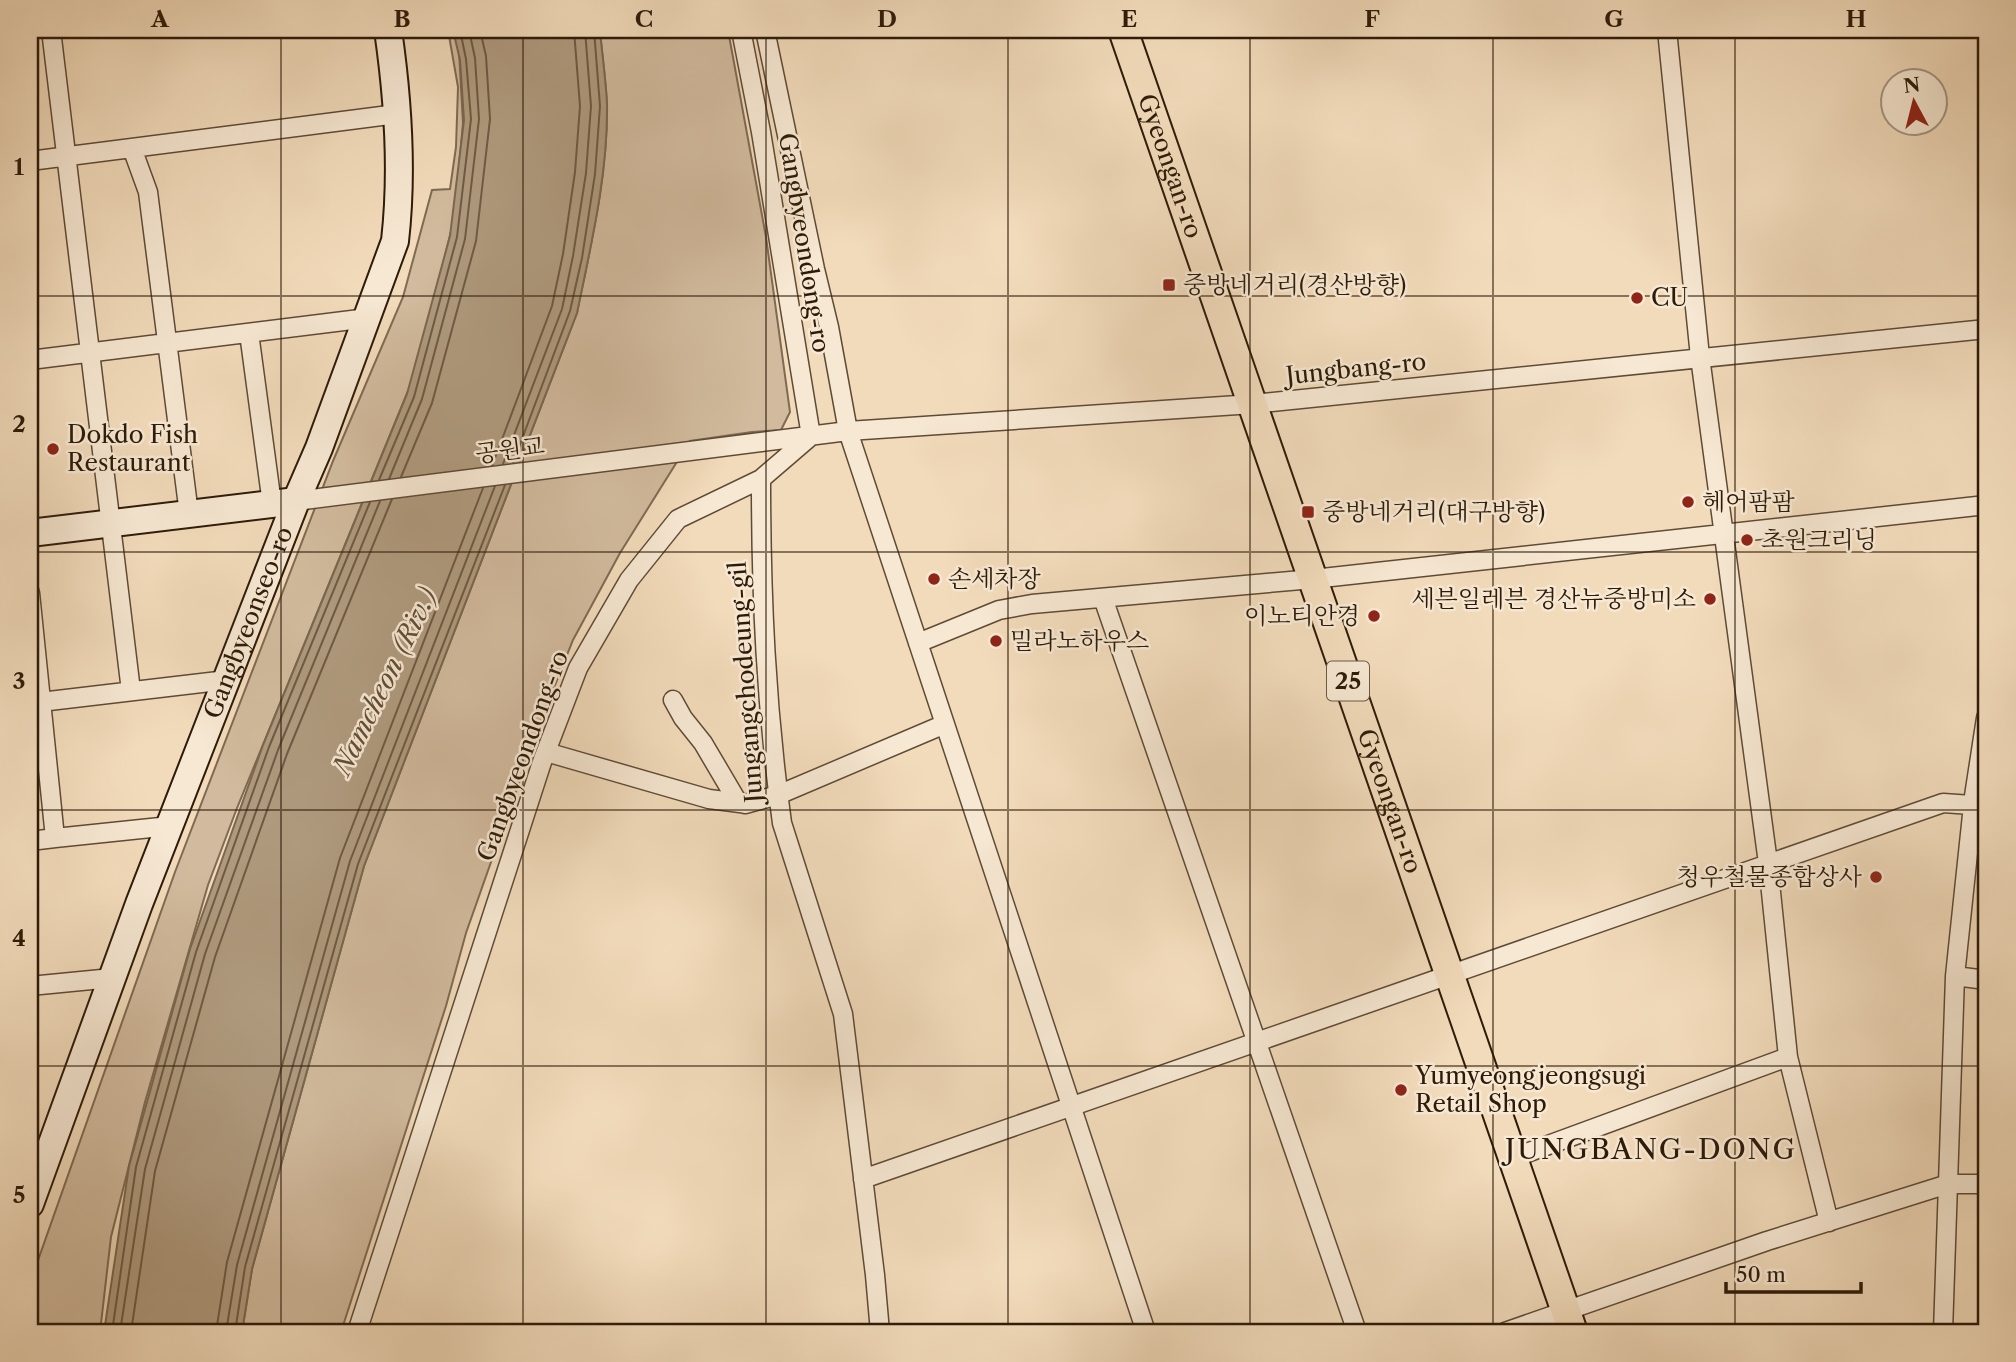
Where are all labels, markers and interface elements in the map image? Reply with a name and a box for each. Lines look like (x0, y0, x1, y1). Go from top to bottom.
text: A (150, 5, 170, 33)
text: B (393, 5, 411, 33)
text: C (635, 5, 653, 33)
text: D (877, 5, 897, 33)
text: E (1121, 5, 1137, 33)
text: F (1364, 5, 1380, 33)
text: G (1604, 5, 1624, 33)
text: H (1846, 5, 1867, 33)
north arrow (1880, 66, 1950, 136)
text: N (1902, 73, 1922, 98)
street label: Gyeongan-ro (1132, 90, 1209, 242)
street label: Gangbyeondong-ro (773, 131, 836, 355)
text: 1 (14, 153, 25, 181)
place label: 중방네거리(경산방향) (1183, 270, 1406, 299)
marker: 중방네거리(경산방향) (1161, 277, 1177, 293)
place label: CU (1651, 283, 1688, 312)
marker: CU (1629, 290, 1645, 306)
street label: Jungbang-ro (1280, 347, 1428, 391)
text: 2 (12, 410, 26, 438)
place label: Dokdo Fish Restaurant (67, 420, 198, 477)
street label: 공원교 (474, 431, 546, 468)
marker: Dokdo Fish Restaurant (45, 441, 61, 457)
place label: 헤어팜팜 (1702, 487, 1796, 516)
marker: 헤어팜팜 (1680, 494, 1696, 510)
place label: 중방네거리(대구방향) (1322, 497, 1545, 526)
marker: 중방네거리(대구방향) (1300, 504, 1316, 520)
street label: Gangbyeonseo-ro (198, 522, 299, 723)
place label: 초원크리닝 (1761, 525, 1877, 554)
marker: 초원크리닝 (1739, 532, 1755, 548)
street label: Jungangchodeung-gil (723, 560, 769, 808)
place label: 손세차장 (948, 564, 1042, 593)
marker: 손세차장 (926, 571, 942, 587)
water label: Namcheon (Riv.) (325, 582, 444, 782)
place label: 세븐일레븐 경산뉴중방미소 (1411, 584, 1696, 613)
marker: 세븐일레븐 경산뉴중방미소 (1702, 591, 1718, 607)
place label: 이노티안경 (1244, 601, 1360, 630)
marker: 이노티안경 (1366, 608, 1382, 624)
place label: 밀라노하우스 (1010, 626, 1149, 655)
marker: 밀라노하우스 (988, 633, 1004, 649)
street label: Gangbyeondong-ro (471, 647, 574, 865)
road number: 25 (1327, 662, 1369, 701)
text: 3 (13, 667, 26, 695)
street label: Gyeongan-ro (1352, 725, 1428, 877)
place label: 청우철물종합상사 (1677, 862, 1862, 891)
marker: 청우철물종합상사 (1868, 869, 1884, 885)
text: 4 (12, 924, 26, 952)
place label: Yumyeongjeongsugi Retail Shop (1414, 1061, 1646, 1118)
marker: Yumyeongjeongsugi Retail Shop (1393, 1082, 1409, 1098)
district label: JUNGBANG-DONG (1501, 1132, 1797, 1166)
text: 5 (13, 1181, 25, 1209)
scale bar (1726, 1250, 1860, 1294)
text: 50 m (1736, 1262, 1786, 1287)

